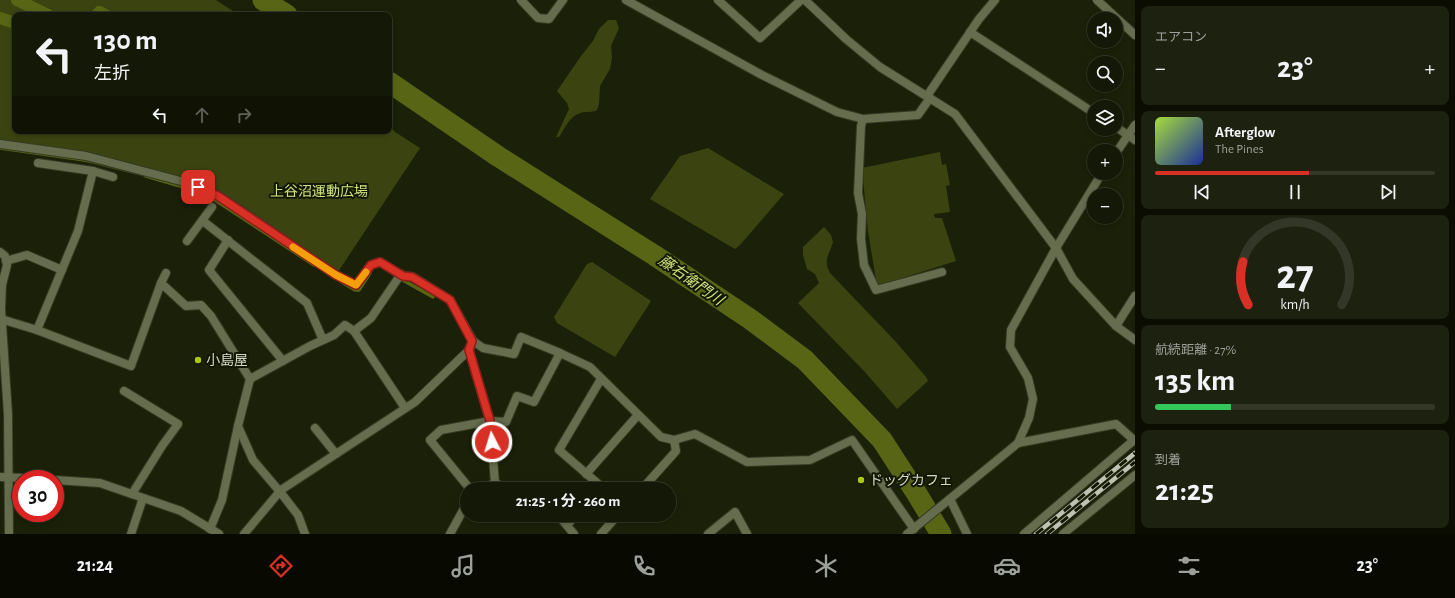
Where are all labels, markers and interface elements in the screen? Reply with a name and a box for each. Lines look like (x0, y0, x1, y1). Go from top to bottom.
map controls (1087, 12, 1123, 224)
button: sound (1087, 12, 1123, 48)
text: 130 m (94, 27, 158, 55)
icon: left (28, 28, 80, 80)
text: エアコン (1155, 31, 1207, 44)
text: 23° (1277, 53, 1313, 83)
button: search (1087, 56, 1123, 92)
text: − (1155, 57, 1166, 79)
text: + (1424, 57, 1435, 79)
text: 左折 (94, 65, 130, 83)
button: layers (1087, 100, 1123, 136)
icon: left (149, 104, 171, 126)
icon: ahead (191, 104, 213, 126)
icon: right (233, 104, 255, 126)
text: Afterglow (1215, 125, 1275, 140)
text: The Pines (1215, 143, 1264, 156)
button: + (1087, 144, 1123, 180)
pin (181, 170, 215, 204)
icon: arrive (187, 176, 209, 198)
icon: previous (1191, 181, 1213, 203)
icon: pause (1284, 181, 1306, 203)
icon: next (1377, 181, 1399, 203)
park label: 上谷沼運動広場 (270, 184, 368, 199)
button: − (1087, 188, 1123, 224)
water label: 藤右衛門川 (656, 252, 728, 309)
text: 27 (1276, 255, 1314, 296)
text: km/h (1280, 298, 1310, 312)
text: 航続距離 · 27% (1155, 344, 1236, 357)
place label: 小島屋 (206, 353, 248, 368)
marker: 小島屋 (193, 355, 203, 365)
text: 135 km (1155, 366, 1235, 396)
position arrow (471, 421, 513, 463)
text: 到着 (1155, 454, 1181, 467)
speed limit sign: 30 (12, 470, 64, 522)
place label: ドッグカフェ (869, 473, 953, 488)
marker: ドッグカフェ (856, 475, 866, 485)
text: 21:25 (1155, 476, 1214, 506)
text: 21:25 · 1 分 · 260 m (516, 494, 620, 509)
icon: directions (267, 552, 295, 580)
icon: music (449, 552, 477, 580)
icon: phone (630, 552, 658, 580)
icon: climate (812, 552, 840, 580)
icon: car (993, 552, 1021, 580)
icon: filters (1175, 552, 1203, 580)
text: 21:24 (77, 557, 113, 575)
text: 23° (1357, 557, 1378, 575)

